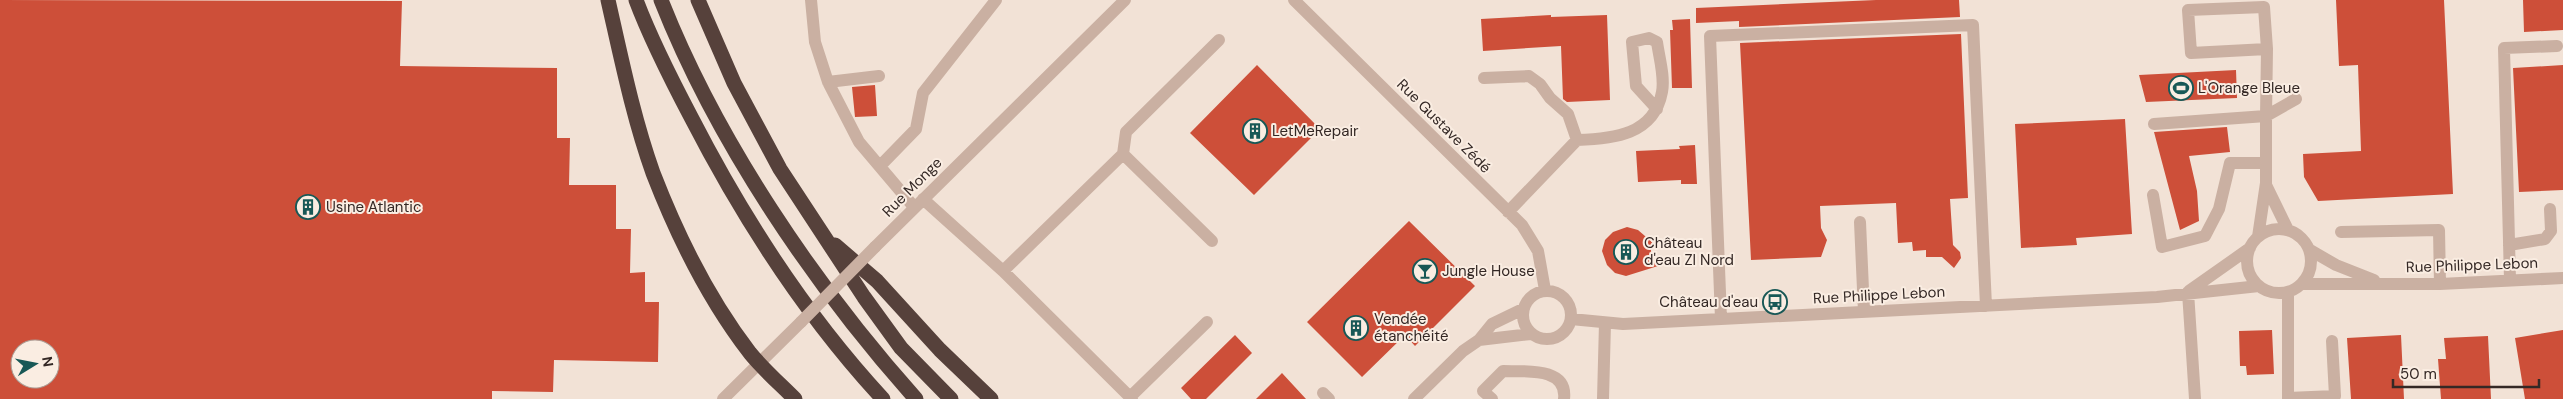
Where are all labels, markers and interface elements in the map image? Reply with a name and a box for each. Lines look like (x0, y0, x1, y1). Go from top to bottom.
street label: Rue Gustave Zédé (1393, 75, 1495, 177)
sports icon: L'Orange Bleue (2168, 75, 2194, 101)
place label: L'Orange Bleue (2198, 78, 2300, 98)
building icon: LetMeRepair (1242, 118, 1268, 144)
place label: LetMeRepair (1272, 121, 1359, 141)
street label: Rue Monge (878, 153, 946, 221)
building icon: Usine Atlantic (295, 194, 321, 220)
place label: Usine Atlantic (326, 197, 421, 217)
place label: Château d'eau ZI Nord (1644, 233, 1734, 270)
building icon: Château d'eau ZI Nord (1613, 239, 1639, 265)
street label: Rue Philippe Lebon (2406, 253, 2538, 277)
bar icon: Jungle House (1412, 258, 1438, 284)
place label: Jungle House (1442, 261, 1535, 281)
street label: Rue Philippe Lebon (1812, 282, 1946, 308)
bus stop icon: Château d'eau (1762, 289, 1788, 315)
place label: Château d'eau (1659, 292, 1758, 312)
place label: Vendée étanchéité (1374, 309, 1448, 346)
building icon: Vendée étanchéité (1343, 315, 1369, 341)
north arrow (10, 339, 60, 389)
text: N (38, 355, 58, 368)
scale bar (2393, 356, 2539, 388)
text: 50 m (2400, 364, 2437, 384)

